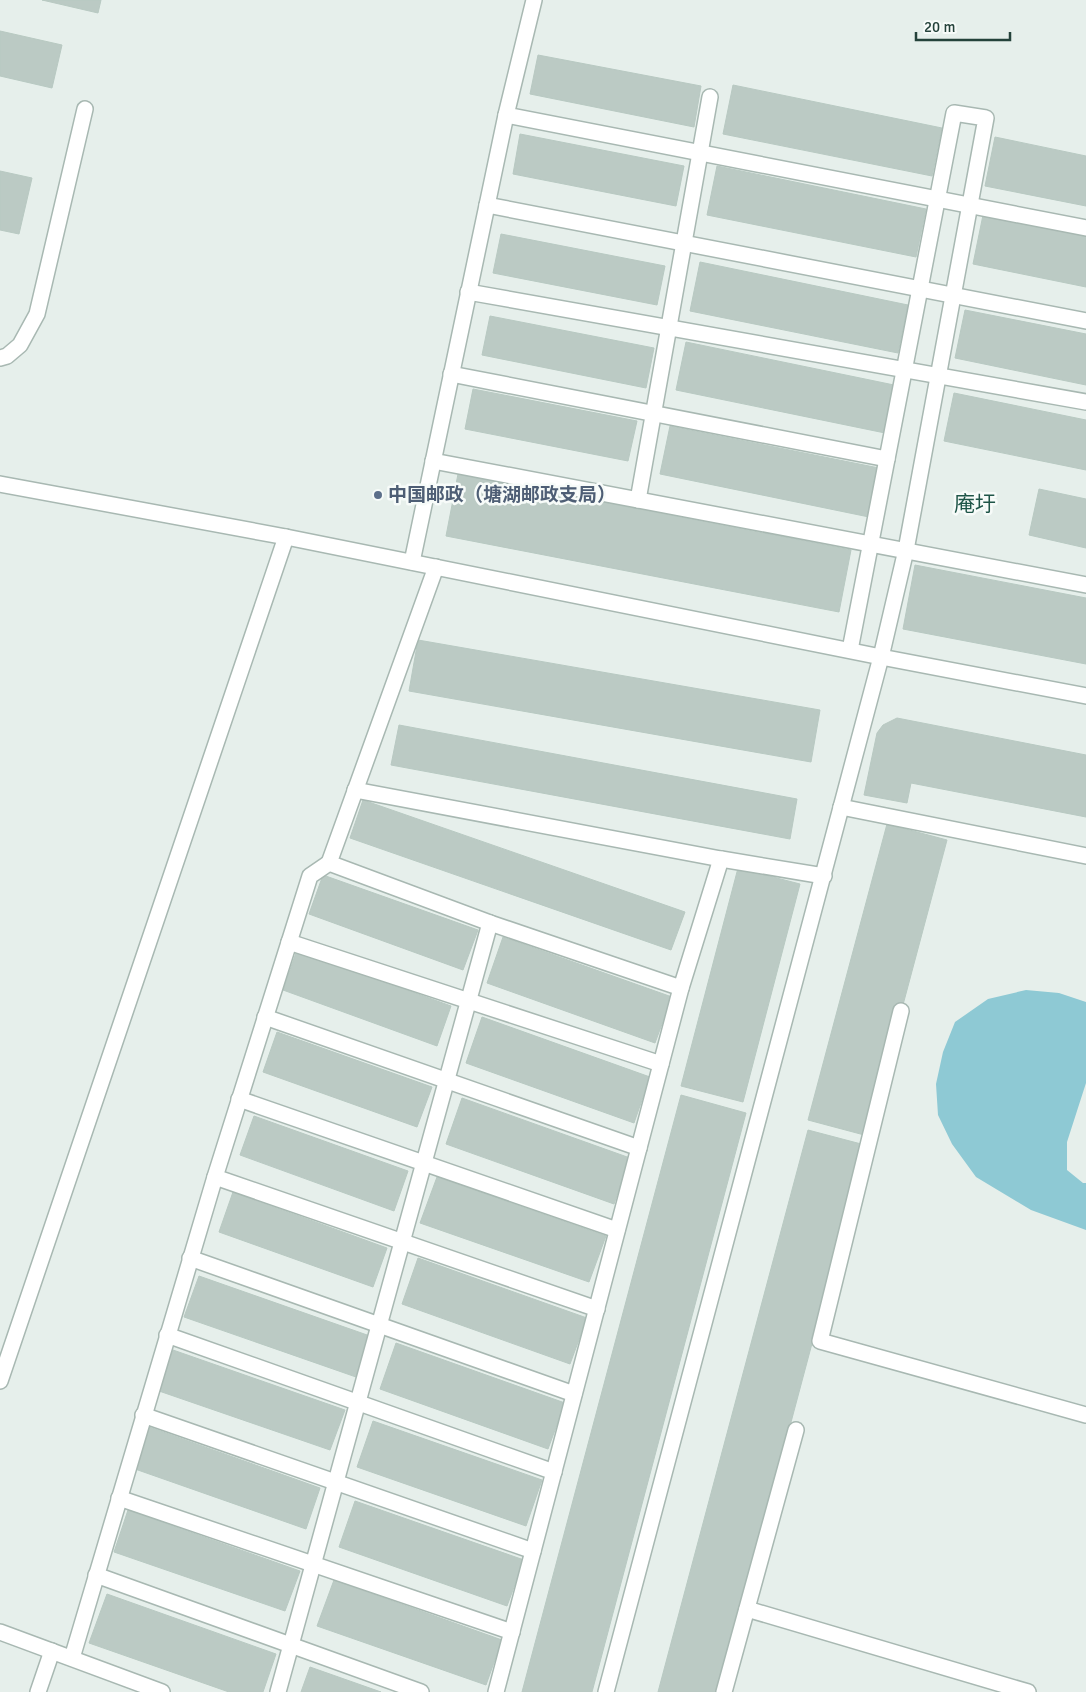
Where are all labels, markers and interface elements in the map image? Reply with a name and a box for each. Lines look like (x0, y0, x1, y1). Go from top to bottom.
scale bar (916, 10, 1010, 42)
text: 20 m (924, 18, 955, 36)
place label: 中国邮政（塘湖邮政支局） (388, 483, 616, 507)
marker: 中国邮政（塘湖邮政支局） (372, 489, 384, 501)
district label: 庵圩 (954, 491, 996, 517)

